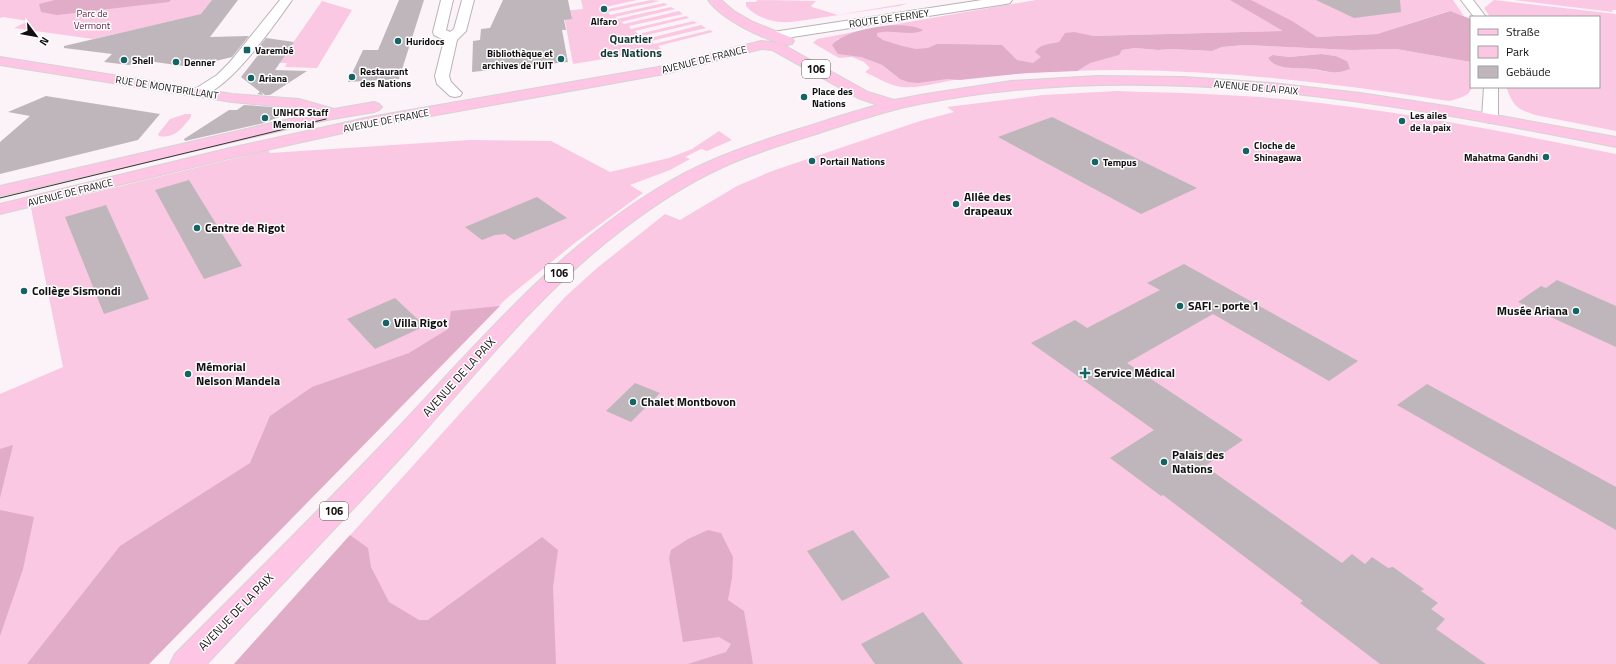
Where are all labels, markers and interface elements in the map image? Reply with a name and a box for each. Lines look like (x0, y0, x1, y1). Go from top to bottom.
marker: Alfaro (599, 4, 609, 14)
street label: ROUTE DE FERNEY (848, 5, 931, 32)
park label: Parc de Vermont (74, 6, 111, 33)
place label: Alfaro (591, 14, 617, 29)
north arrow (16, 16, 56, 56)
legend (1470, 16, 1600, 88)
text: Straße (1506, 22, 1540, 41)
district label: Quartier des Nations (600, 29, 662, 62)
text: N (36, 34, 53, 49)
place label: Huridocs (406, 34, 445, 49)
marker: Huridocs (393, 36, 403, 46)
street label: AVENUE DE FRANCE (660, 42, 749, 77)
text: Park (1506, 42, 1529, 61)
place label: Varembé (255, 43, 294, 58)
marker: Varembé (242, 45, 252, 55)
place label: Bibliothèque et archives de l'UIT (482, 46, 554, 73)
place label: Shell (132, 53, 154, 68)
marker: Bibliothèque et archives de l'UIT (556, 54, 566, 64)
marker: Shell (119, 55, 129, 65)
place label: Denner (184, 55, 216, 70)
marker: Denner (171, 57, 181, 67)
road number: 106 (802, 60, 830, 78)
text: Gebäude (1506, 62, 1551, 81)
place label: Restaurant des Nations (360, 64, 412, 91)
place label: Ariana (259, 71, 287, 86)
street label: RUE DE MONTBRILLANT (114, 72, 220, 103)
marker: Restaurant des Nations (347, 72, 357, 82)
marker: Ariana (246, 73, 256, 83)
street label: AVENUE DE LA PAIX (1213, 76, 1299, 99)
place label: Place des Nations (812, 84, 853, 111)
marker: Place des Nations (799, 92, 809, 102)
place label: UNHCR Staff Memorial (273, 105, 329, 132)
street label: AVENUE DE FRANCE (342, 105, 431, 136)
place label: Les ailes de la paix (1410, 108, 1451, 135)
marker: UNHCR Staff Memorial (260, 113, 270, 123)
marker: Les ailes de la paix (1397, 116, 1407, 126)
place label: Cloche de Shinagawa (1254, 138, 1301, 165)
marker: Cloche de Shinagawa (1241, 146, 1251, 156)
place label: Mahatma Gandhi (1464, 150, 1538, 165)
marker: Mahatma Gandhi (1541, 152, 1551, 162)
place label: Portail Nations (820, 154, 885, 169)
place label: Tempus (1103, 155, 1137, 170)
marker: Portail Nations (807, 156, 817, 166)
marker: Tempus (1090, 157, 1100, 167)
street label: AVENUE DE FRANCE (26, 175, 115, 210)
place label: Allée des drapeaux (964, 187, 1013, 220)
marker: Allée des drapeaux (951, 199, 961, 209)
place label: Centre de Rigot (205, 218, 285, 237)
marker: Centre de Rigot (192, 223, 202, 233)
road number: 106 (545, 264, 573, 282)
place label: Collège Sismondi (32, 281, 121, 300)
marker: Collège Sismondi (19, 286, 29, 296)
place label: SAFI - porte 1 (1188, 296, 1259, 315)
marker: SAFI - porte 1 (1175, 301, 1185, 311)
place label: Musée Ariana (1497, 301, 1568, 320)
marker: Musée Ariana (1571, 306, 1581, 316)
place label: Villa Rigot (394, 313, 448, 332)
marker: Villa Rigot (381, 318, 391, 328)
street label: AVENUE DE LA PAIX (418, 332, 500, 421)
place label: Mémorial Nelson Mandela (196, 357, 280, 390)
place label: Service Médical (1094, 363, 1175, 382)
marker: Service Médical (1079, 367, 1091, 379)
marker: Mémorial Nelson Mandela (183, 369, 193, 379)
place label: Chalet Montbovon (641, 392, 736, 411)
marker: Chalet Montbovon (628, 397, 638, 407)
place label: Palais des Nations (1172, 445, 1225, 478)
marker: Palais des Nations (1159, 457, 1169, 467)
road number: 106 (320, 502, 348, 520)
street label: AVENUE DE LA PAIX (193, 568, 278, 655)

